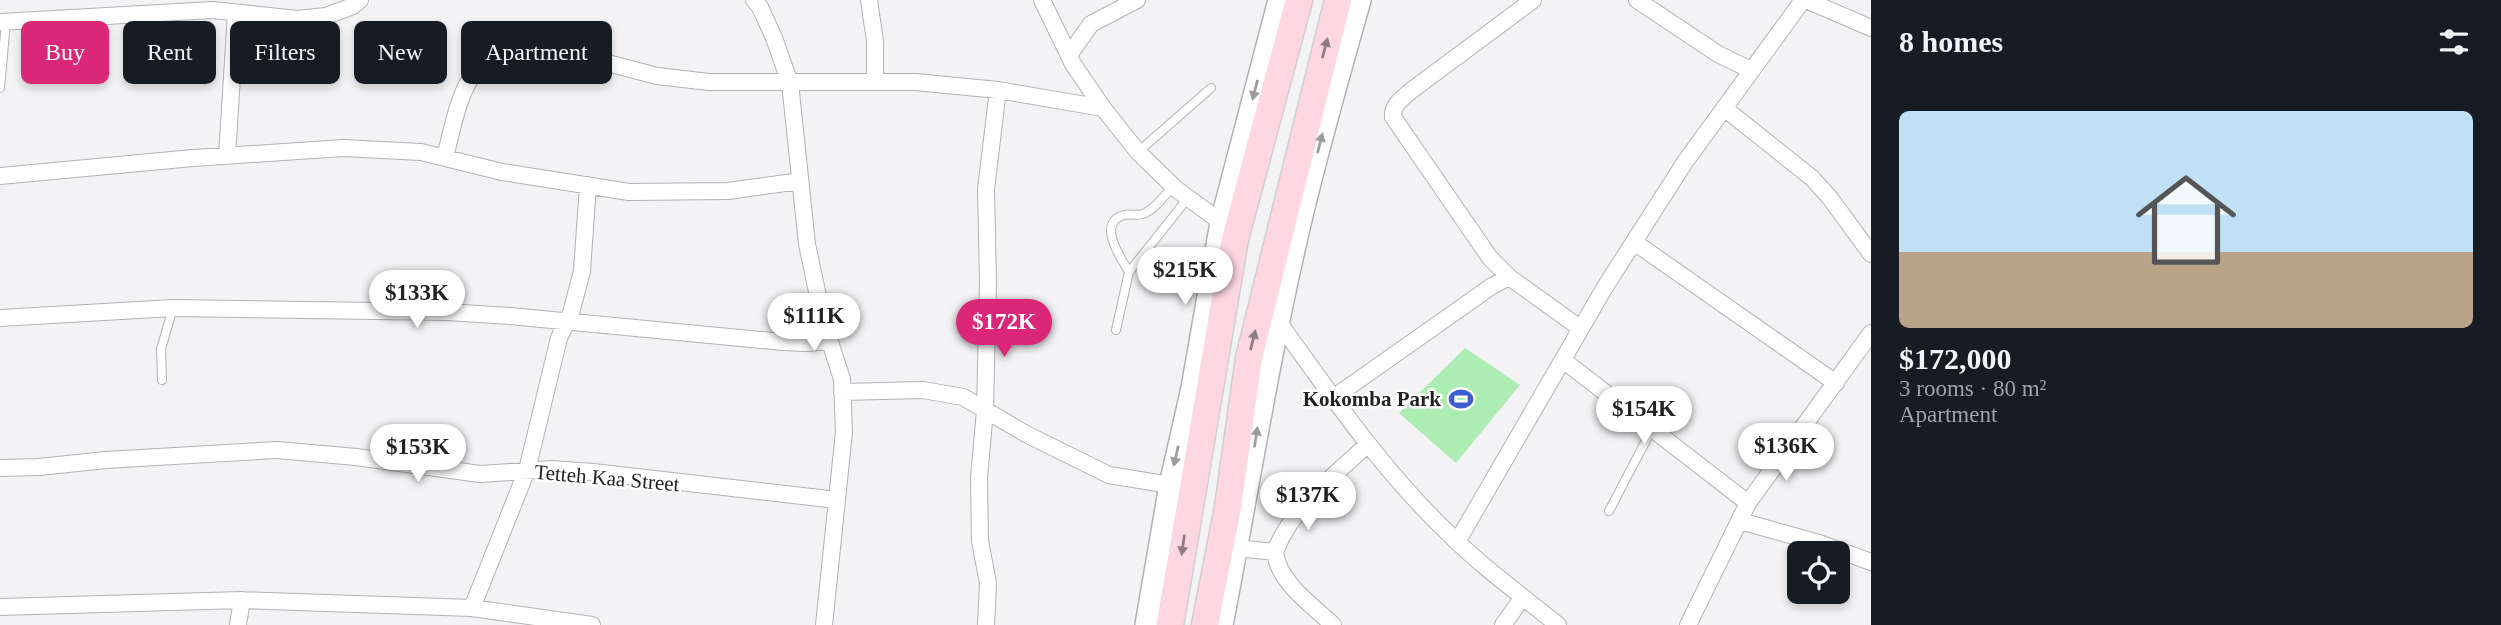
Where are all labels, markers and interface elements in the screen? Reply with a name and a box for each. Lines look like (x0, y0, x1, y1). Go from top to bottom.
chip: Buy (21, 21, 109, 84)
chip: Rent (123, 21, 216, 84)
chip: Filters (230, 21, 340, 84)
chip: New (354, 21, 447, 84)
chip: Apartment (461, 21, 612, 84)
icon: filters (2435, 23, 2473, 61)
text: 8 homes (1899, 25, 2003, 58)
one-way arrow (1321, 37, 1331, 58)
one-way arrow (1249, 79, 1260, 101)
one-way arrow (1315, 132, 1326, 154)
icon: home (2123, 157, 2249, 283)
pin: $215K (1136, 247, 1234, 307)
text: $215K (1153, 257, 1217, 282)
pin: $133K (368, 270, 466, 330)
text: $133K (385, 280, 449, 305)
pin: $111K (765, 294, 863, 353)
pin: $172K (955, 300, 1053, 359)
text: $111K (783, 303, 845, 328)
text: $172K (972, 309, 1036, 334)
one-way arrow (1248, 329, 1259, 351)
text: $172,000 (1899, 342, 2012, 375)
text: 3 rooms · 80 m² (1899, 376, 2046, 401)
sports icon: Kokomba Park (1447, 385, 1475, 413)
pin: $154K (1595, 386, 1693, 446)
place label: Kokomba Park (1303, 387, 1441, 411)
text: $154K (1612, 396, 1676, 421)
text: Apartment (1899, 402, 1997, 427)
pin: $153K (369, 424, 467, 484)
pin: $136K (1737, 424, 1835, 483)
one-way arrow (1251, 426, 1262, 448)
text: $136K (1754, 433, 1818, 458)
text: $153K (386, 434, 450, 459)
one-way arrow (1171, 445, 1182, 467)
street label: Tetteh Kaa Street (533, 460, 681, 496)
pin: $137K (1259, 472, 1357, 532)
text: $137K (1276, 482, 1340, 507)
one-way arrow (1178, 535, 1189, 557)
map controls (1787, 541, 1850, 604)
button: locate (1787, 541, 1850, 604)

